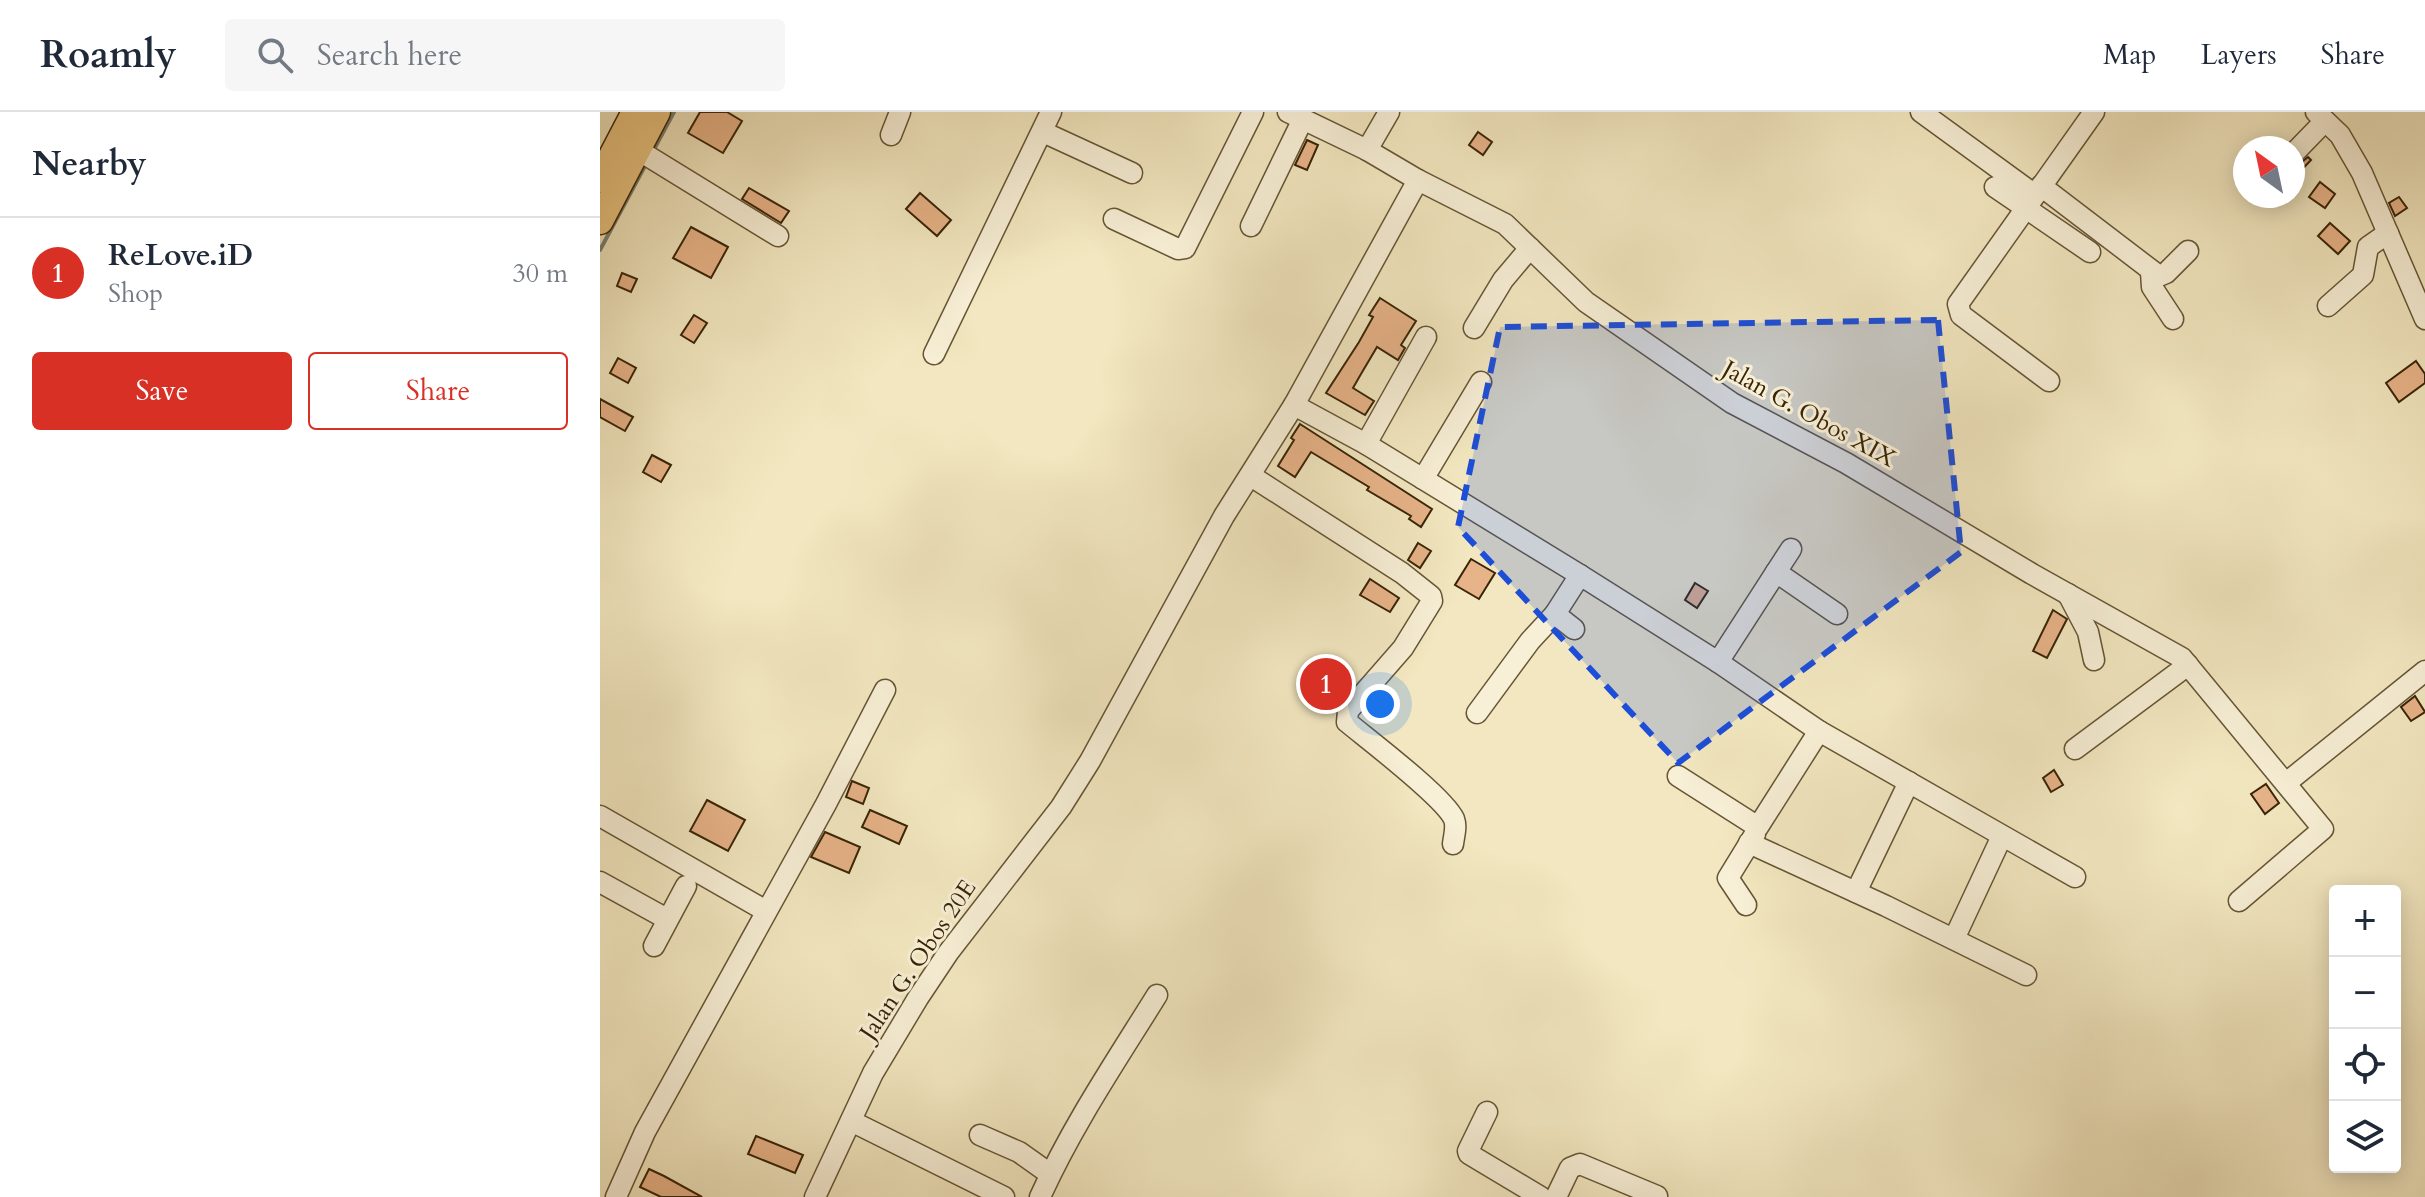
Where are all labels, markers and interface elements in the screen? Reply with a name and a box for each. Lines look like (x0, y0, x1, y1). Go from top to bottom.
search box (225, 19, 785, 91)
text: Roamly (40, 29, 177, 81)
icon: search (253, 33, 297, 77)
text: Search here (317, 35, 462, 76)
text: Map (2103, 36, 2156, 74)
text: Layers (2200, 36, 2277, 74)
text: Share (2321, 36, 2385, 74)
north arrow (2233, 136, 2305, 208)
text: Nearby (32, 141, 147, 187)
text: ReLove.iD (108, 235, 253, 276)
text: 1 (51, 256, 65, 291)
text: 30 m (512, 256, 568, 291)
text: Shop (108, 276, 163, 311)
street label: Jalan G. Obos XIX (1714, 351, 1902, 475)
button: Save (32, 352, 292, 430)
button: Share (308, 352, 568, 430)
pin: 1 (1300, 654, 1352, 714)
your location (1360, 684, 1400, 724)
street label: Jalan G. Obos 20E (850, 873, 984, 1049)
map controls (2329, 885, 2401, 1173)
button: + (2329, 885, 2401, 957)
button: − (2329, 957, 2401, 1029)
button: locate (2329, 1029, 2401, 1101)
button: layers (2329, 1101, 2401, 1173)

